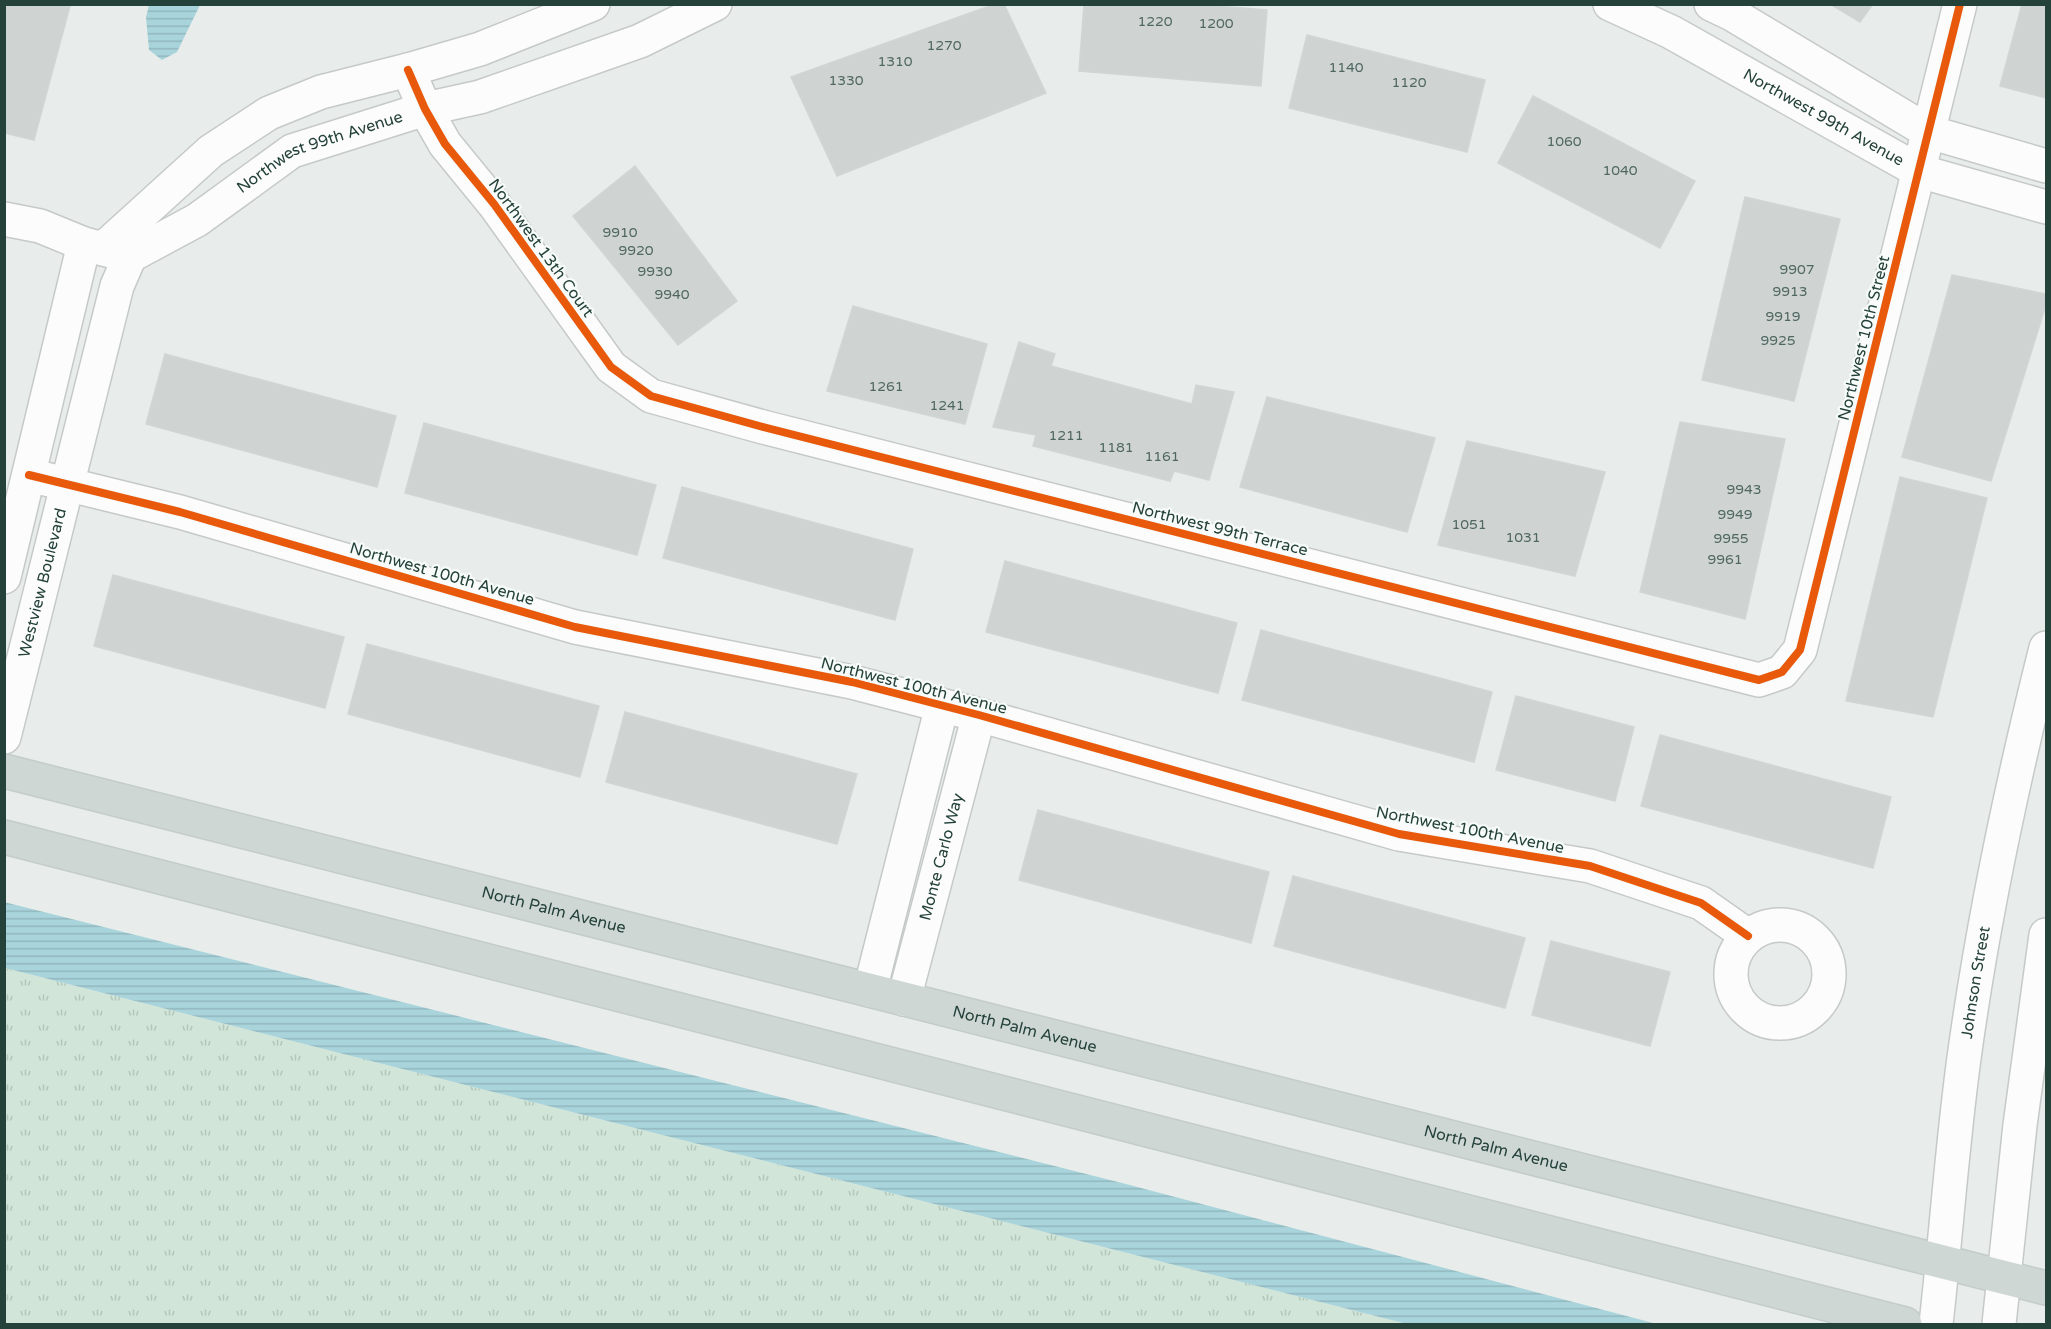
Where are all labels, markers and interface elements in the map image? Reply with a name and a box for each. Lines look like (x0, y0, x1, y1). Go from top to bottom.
house number: 1220 (1137, 13, 1173, 30)
house number: 1200 (1198, 15, 1234, 32)
house number: 1270 (926, 37, 962, 54)
house number: 1310 (877, 53, 913, 70)
house number: 1140 (1328, 59, 1364, 76)
street label: Northwest 99th Avenue (1740, 64, 1908, 171)
house number: 1330 (828, 72, 864, 89)
house number: 1120 (1391, 74, 1427, 91)
street label: Northwest 99th Avenue (233, 107, 405, 198)
house number: 1060 (1546, 133, 1582, 150)
house number: 1040 (1602, 162, 1638, 179)
street label: Northwest 13th Court (484, 175, 598, 321)
house number: 9910 (602, 224, 638, 241)
house number: 9920 (618, 242, 654, 259)
street label: Northwest 10th Street (1834, 253, 1894, 423)
house number: 9907 (1779, 261, 1815, 278)
house number: 9930 (637, 263, 673, 280)
house number: 9913 (1772, 283, 1808, 300)
house number: 9940 (654, 286, 690, 303)
house number: 9919 (1765, 308, 1801, 325)
house number: 9925 (1760, 332, 1796, 349)
house number: 1261 (868, 378, 904, 395)
house number: 1241 (929, 397, 965, 414)
house number: 1211 (1048, 427, 1084, 444)
house number: 1181 (1098, 439, 1134, 456)
house number: 1161 (1144, 448, 1180, 465)
house number: 9943 (1726, 481, 1762, 498)
street label: Northwest 99th Terrace (1130, 497, 1310, 561)
street label: Westview Boulevard (14, 506, 71, 660)
house number: 9949 (1717, 506, 1753, 523)
house number: 1051 (1451, 516, 1487, 533)
house number: 1031 (1505, 529, 1541, 546)
house number: 9955 (1713, 530, 1749, 547)
street label: Northwest 100th Avenue (347, 538, 537, 610)
house number: 9961 (1707, 551, 1743, 568)
street label: Northwest 100th Avenue (819, 653, 1009, 719)
street label: Monte Carlo Way (915, 791, 968, 923)
street label: Northwest 100th Avenue (1374, 802, 1566, 858)
street label: North Palm Avenue (479, 882, 628, 938)
street label: Johnson Street (1957, 924, 1995, 1040)
street label: North Palm Avenue (951, 1002, 1099, 1057)
street label: North Palm Avenue (1422, 1121, 1570, 1177)

